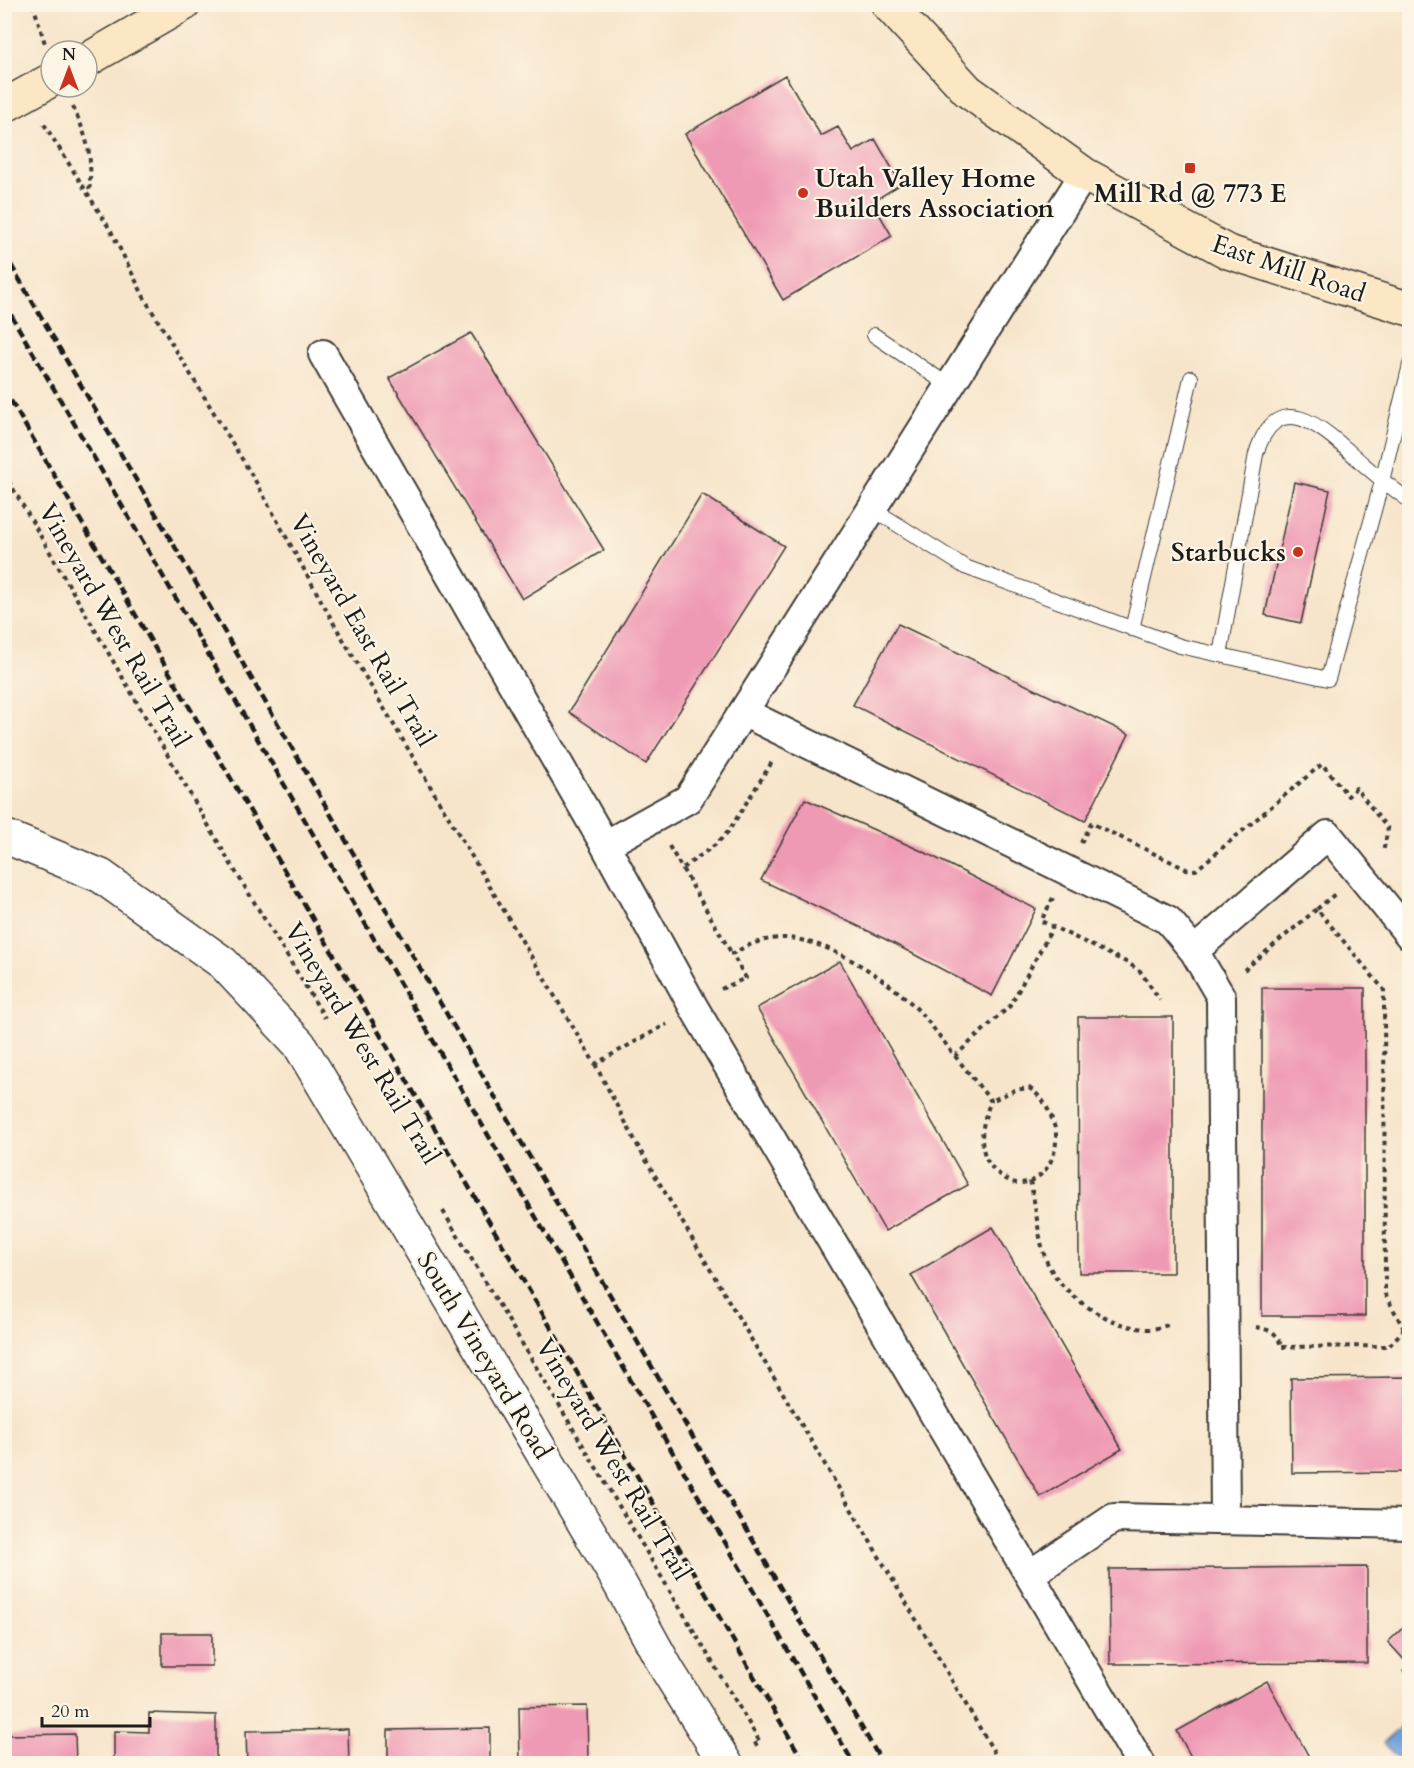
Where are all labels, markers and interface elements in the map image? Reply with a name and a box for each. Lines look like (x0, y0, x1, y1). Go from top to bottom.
north arrow (39, 39, 99, 99)
text: N (62, 44, 76, 66)
place label: Utah Valley Home Builders Association (815, 161, 1055, 226)
marker: Mill Rd @ 773 E (1183, 161, 1197, 175)
place label: Mill Rd @ 773 E (1093, 176, 1287, 211)
marker: Utah Valley Home Builders Association (796, 186, 810, 200)
street label: East Mill Road (1207, 226, 1370, 311)
street label: Vineyard West Rail Trail (30, 497, 199, 754)
street label: Vineyard East Rail Trail (282, 507, 444, 753)
place label: Starbucks (1171, 535, 1286, 570)
marker: Starbucks (1291, 545, 1305, 559)
street label: Vineyard West Rail Trail (276, 916, 449, 1171)
street label: South Vineyard Road (409, 1245, 560, 1466)
street label: Vineyard West Rail Trail (527, 1332, 700, 1587)
scale bar (42, 1690, 150, 1728)
text: 20 m (51, 1699, 90, 1724)

